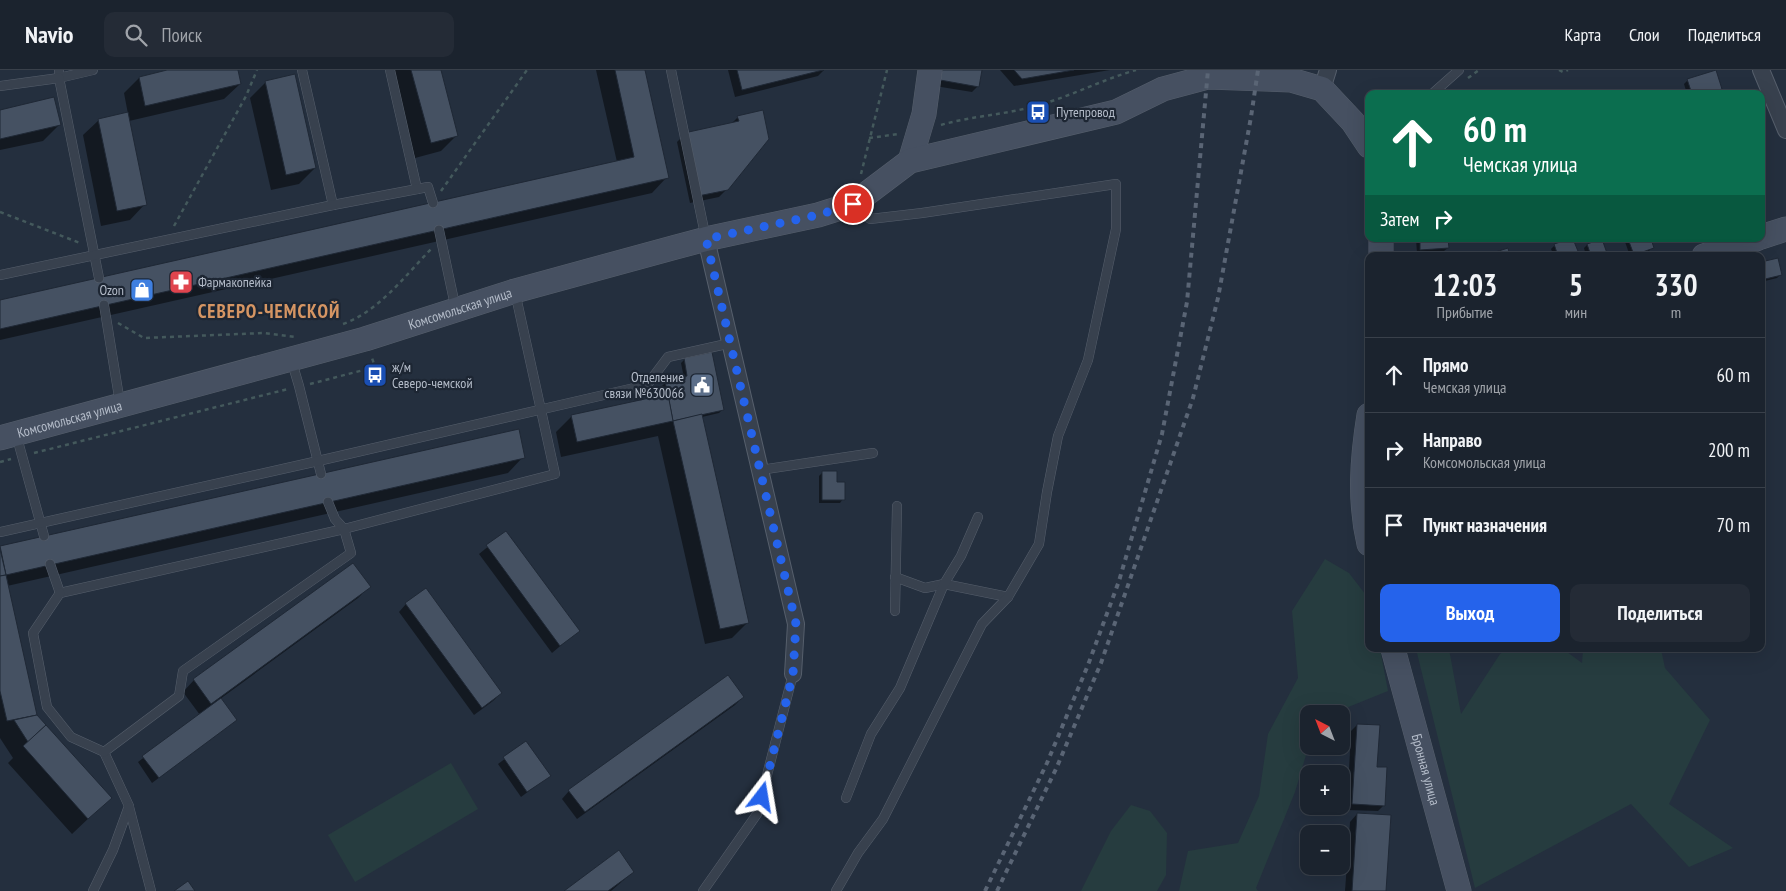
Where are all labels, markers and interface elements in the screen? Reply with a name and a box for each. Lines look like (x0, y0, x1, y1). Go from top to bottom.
search box (104, 12, 454, 57)
text: Navio (25, 19, 74, 50)
icon: search (122, 21, 150, 49)
text: Поиск (162, 23, 202, 47)
text: Карта (1564, 23, 1601, 46)
text: Слои (1629, 23, 1660, 46)
text: Поделиться (1688, 23, 1761, 46)
bus stop icon: Путепровод (1025, 99, 1051, 125)
place label: Путепровод (1056, 103, 1115, 121)
text: 60 m (1463, 106, 1527, 152)
icon: ahead (1380, 110, 1445, 175)
text: Чемская улица (1463, 150, 1578, 178)
pin (832, 183, 874, 225)
icon: arrive (839, 190, 867, 218)
icon: right (1429, 205, 1457, 233)
text: Затем (1380, 207, 1419, 231)
text: 12:03 (1432, 265, 1497, 304)
text: 5 (1569, 265, 1583, 304)
text: 330 (1655, 265, 1698, 304)
pharmacy icon: Фармакопейка (168, 269, 194, 295)
place label: Фармакопейка (198, 273, 272, 291)
shop icon: Ozon (129, 277, 155, 303)
place label: Ozon (99, 281, 124, 299)
street label: Комсомольская улица (406, 284, 514, 334)
district label: СЕВЕРО-ЧЕМСКОЙ (198, 299, 340, 323)
text: Прибытие (1437, 302, 1493, 322)
text: мин (1565, 302, 1587, 322)
text: m (1671, 302, 1681, 322)
text: Прямо (1423, 353, 1468, 377)
place label: ж/м Северо-чемской (392, 358, 473, 392)
icon: ahead (1380, 361, 1408, 389)
bus stop icon: ж/м Северо-чемской (362, 362, 388, 388)
text: 60 m (1717, 363, 1750, 387)
place label: Отделение связи №630066 (605, 368, 684, 402)
public building icon: Отделение связи №630066 (689, 372, 715, 398)
text: Чемская улица (1423, 377, 1506, 397)
street label: Комсомольская улица (15, 396, 124, 442)
text: Направо (1423, 428, 1482, 452)
icon: right (1380, 436, 1408, 464)
text: 200 m (1708, 438, 1750, 462)
text: Комсомольская улица (1423, 452, 1546, 472)
icon: arrive (1380, 511, 1408, 539)
text: Пункт назначения (1423, 513, 1547, 537)
text: 70 m (1717, 513, 1750, 537)
button: Выход (1380, 584, 1560, 642)
button: Поделиться (1570, 584, 1750, 642)
north arrow (1300, 705, 1350, 755)
map controls (1300, 705, 1350, 875)
street label: Бронная улица (1408, 732, 1444, 807)
button: + (1300, 765, 1350, 815)
position arrow (735, 770, 787, 822)
button: − (1300, 825, 1350, 875)

